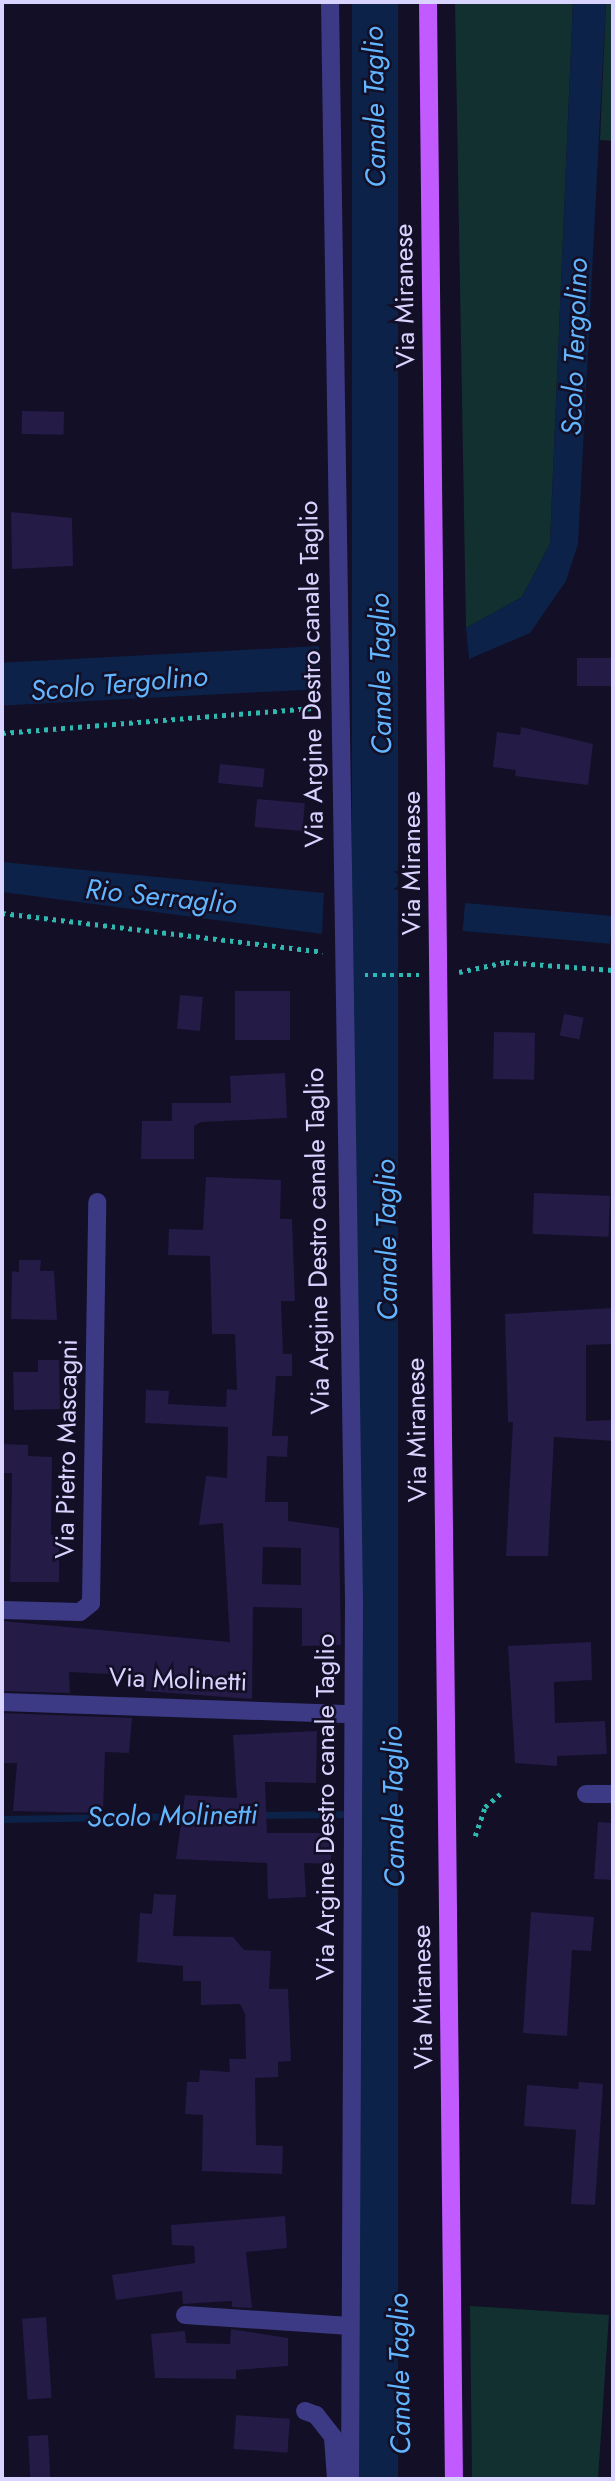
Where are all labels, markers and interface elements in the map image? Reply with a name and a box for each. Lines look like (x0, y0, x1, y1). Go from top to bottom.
water label: Canale Taglio (357, 26, 393, 188)
street label: Via Miranese (388, 224, 422, 368)
water label: Scolo Tergolino (555, 258, 595, 436)
street label: Via Argine Destro canale Taglio (293, 500, 331, 848)
water label: Canale Taglio (363, 593, 399, 755)
water label: Scolo Tergolino (29, 660, 209, 708)
street label: Via Miranese (396, 791, 428, 935)
water label: Rio Serraglio (84, 872, 238, 922)
street label: Via Argine Destro canale Taglio (299, 1067, 337, 1415)
water label: Canale Taglio (369, 1159, 405, 1321)
street label: Via Pietro Mascagni (49, 1339, 85, 1559)
street label: Via Miranese (400, 1358, 434, 1502)
street label: Via Argine Destro canale Taglio (310, 1634, 342, 1980)
street label: Via Molinetti (108, 1662, 248, 1698)
water label: Canale Taglio (376, 1726, 412, 1888)
water label: Scolo Molinetti (86, 1798, 258, 1834)
street label: Via Miranese (406, 1925, 440, 2069)
water label: Canale Taglio (382, 2293, 418, 2455)

